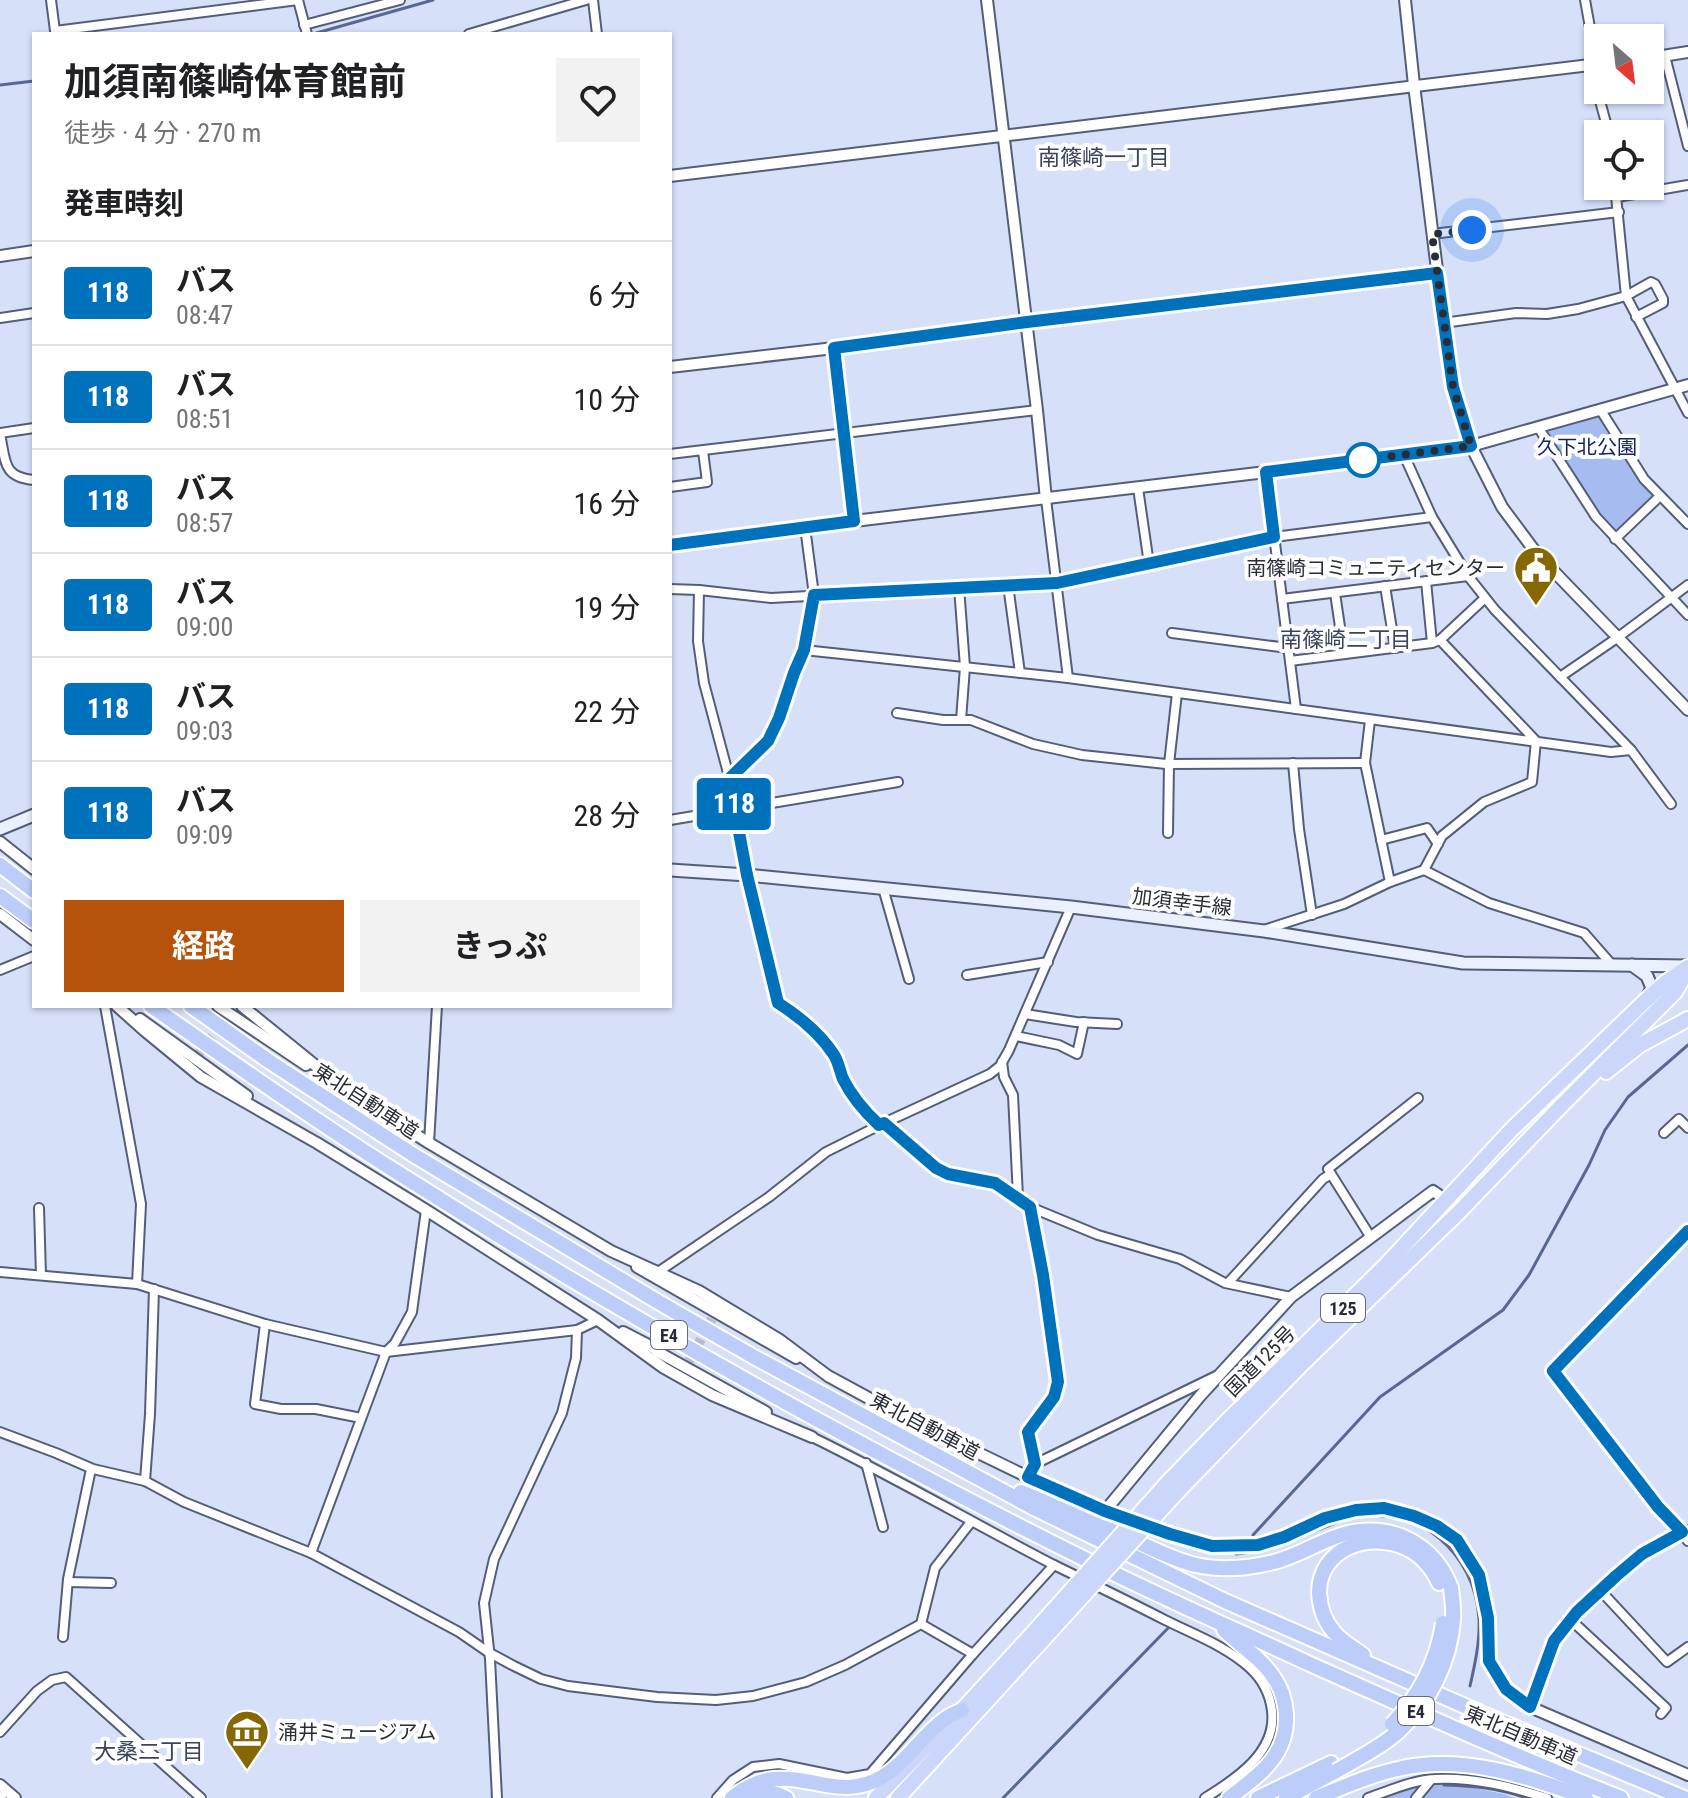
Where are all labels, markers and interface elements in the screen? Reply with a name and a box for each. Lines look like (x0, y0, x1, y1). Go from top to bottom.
north arrow (1584, 24, 1664, 104)
map controls (1584, 24, 1664, 200)
button: heart (556, 58, 640, 142)
text: 加須南篠崎体育館前 (64, 60, 406, 104)
text: 徒歩 · 4 分 · 270 m (64, 118, 261, 148)
button: locate (1584, 120, 1664, 200)
district label: 南篠崎一丁目 (1038, 145, 1170, 170)
text: 発車時刻 (64, 186, 184, 221)
your location (1452, 210, 1492, 250)
text: バス (176, 263, 236, 298)
text: 118 (87, 276, 129, 309)
text: 6 分 (588, 278, 640, 313)
text: 08:47 (176, 300, 233, 330)
text: バス (176, 367, 236, 402)
text: 118 (87, 380, 129, 413)
text: 10 分 (573, 382, 640, 417)
text: 08:51 (176, 404, 233, 434)
park label: 久下北公園 (1537, 435, 1637, 459)
unlabelled marker (1346, 443, 1380, 477)
text: バス (176, 471, 236, 506)
text: 118 (87, 484, 129, 517)
text: 16 分 (573, 486, 640, 521)
text: 08:57 (176, 508, 233, 538)
public building icon: 南篠崎コミュニティセンター (1512, 544, 1560, 607)
place label: 南篠崎コミュニティセンター (1246, 556, 1505, 580)
text: バス (176, 575, 236, 610)
text: 118 (87, 588, 129, 621)
text: 19 分 (573, 590, 640, 625)
text: 09:00 (176, 612, 233, 642)
district label: 南篠崎二丁目 (1280, 627, 1412, 652)
text: バス (176, 679, 236, 714)
text: 118 (87, 692, 129, 725)
text: 22 分 (573, 694, 640, 729)
text: 09:03 (176, 716, 233, 746)
line badge: 118 (688, 778, 780, 830)
text: バス (176, 783, 236, 818)
text: 118 (713, 787, 755, 820)
text: 118 (87, 796, 129, 829)
text: 28 分 (573, 798, 640, 833)
text: 09:09 (176, 820, 233, 850)
street label: 加須幸手線 (1131, 884, 1233, 920)
button: 経路 (64, 900, 344, 992)
button: きっぷ (360, 900, 640, 992)
street label: 東北自動車道 (309, 1058, 423, 1144)
road number: 125 (1321, 1294, 1365, 1322)
road number: E4 (651, 1321, 687, 1349)
street label: 国道125号 (1220, 1321, 1300, 1401)
street label: 東北自動車道 (866, 1387, 984, 1465)
road number: E4 (1398, 1697, 1434, 1725)
street label: 東北自動車道 (1461, 1701, 1581, 1769)
museum icon: 涌井ミュージアム (223, 1708, 271, 1771)
place label: 涌井ミュージアム (278, 1720, 436, 1744)
district label: 大桑二丁目 (94, 1739, 204, 1764)

